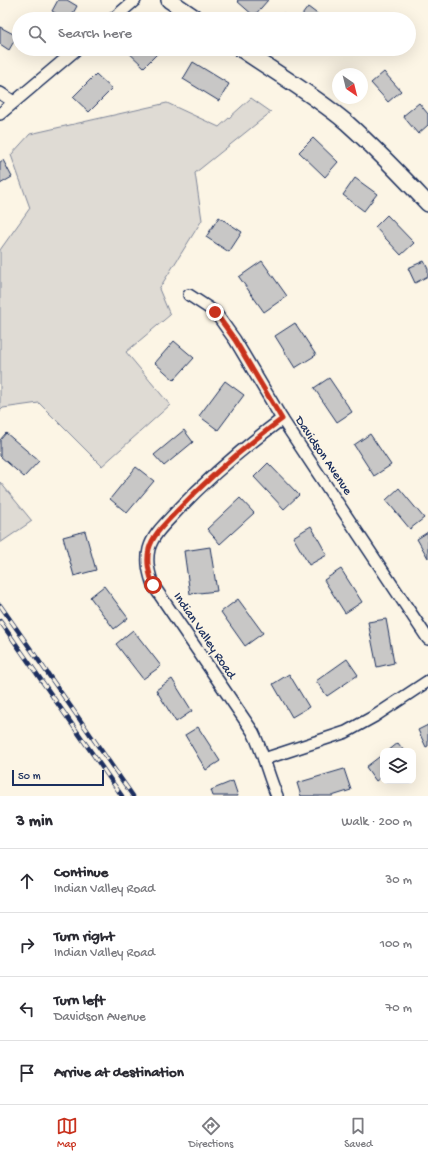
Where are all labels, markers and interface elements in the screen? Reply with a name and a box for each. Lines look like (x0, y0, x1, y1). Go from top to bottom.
search box (12, 12, 416, 56)
icon: search (26, 23, 48, 45)
text: Search here (58, 25, 132, 43)
north arrow (332, 68, 368, 104)
route end (206, 303, 224, 321)
street label: Davidson Avenue (291, 413, 355, 498)
route start (144, 576, 162, 594)
street label: Indian Valley Road (170, 590, 239, 683)
map controls (380, 748, 416, 784)
button: layers (380, 748, 416, 784)
scale bar (12, 768, 104, 787)
text: 50 m (18, 771, 40, 783)
text: 3 min (16, 812, 53, 832)
text: Walk · 200 m (341, 815, 412, 830)
text: Continue (54, 864, 108, 882)
icon: ahead (16, 870, 38, 892)
text: 30 m (386, 873, 412, 888)
text: Indian Valley Road (54, 882, 155, 897)
text: Turn right (54, 928, 114, 946)
icon: right (16, 934, 38, 956)
text: 100 m (380, 937, 412, 952)
text: Indian Valley Road (54, 946, 155, 961)
text: Turn left (54, 992, 105, 1010)
icon: left (16, 998, 38, 1020)
text: 70 m (386, 1001, 412, 1016)
text: Davidson Avenue (54, 1010, 146, 1025)
icon: arrive (16, 1062, 38, 1084)
text: Arrive at destination (54, 1064, 184, 1082)
tab: Map (56, 1115, 78, 1151)
tab: Directions (189, 1115, 233, 1151)
tab: Saved (344, 1115, 372, 1151)

